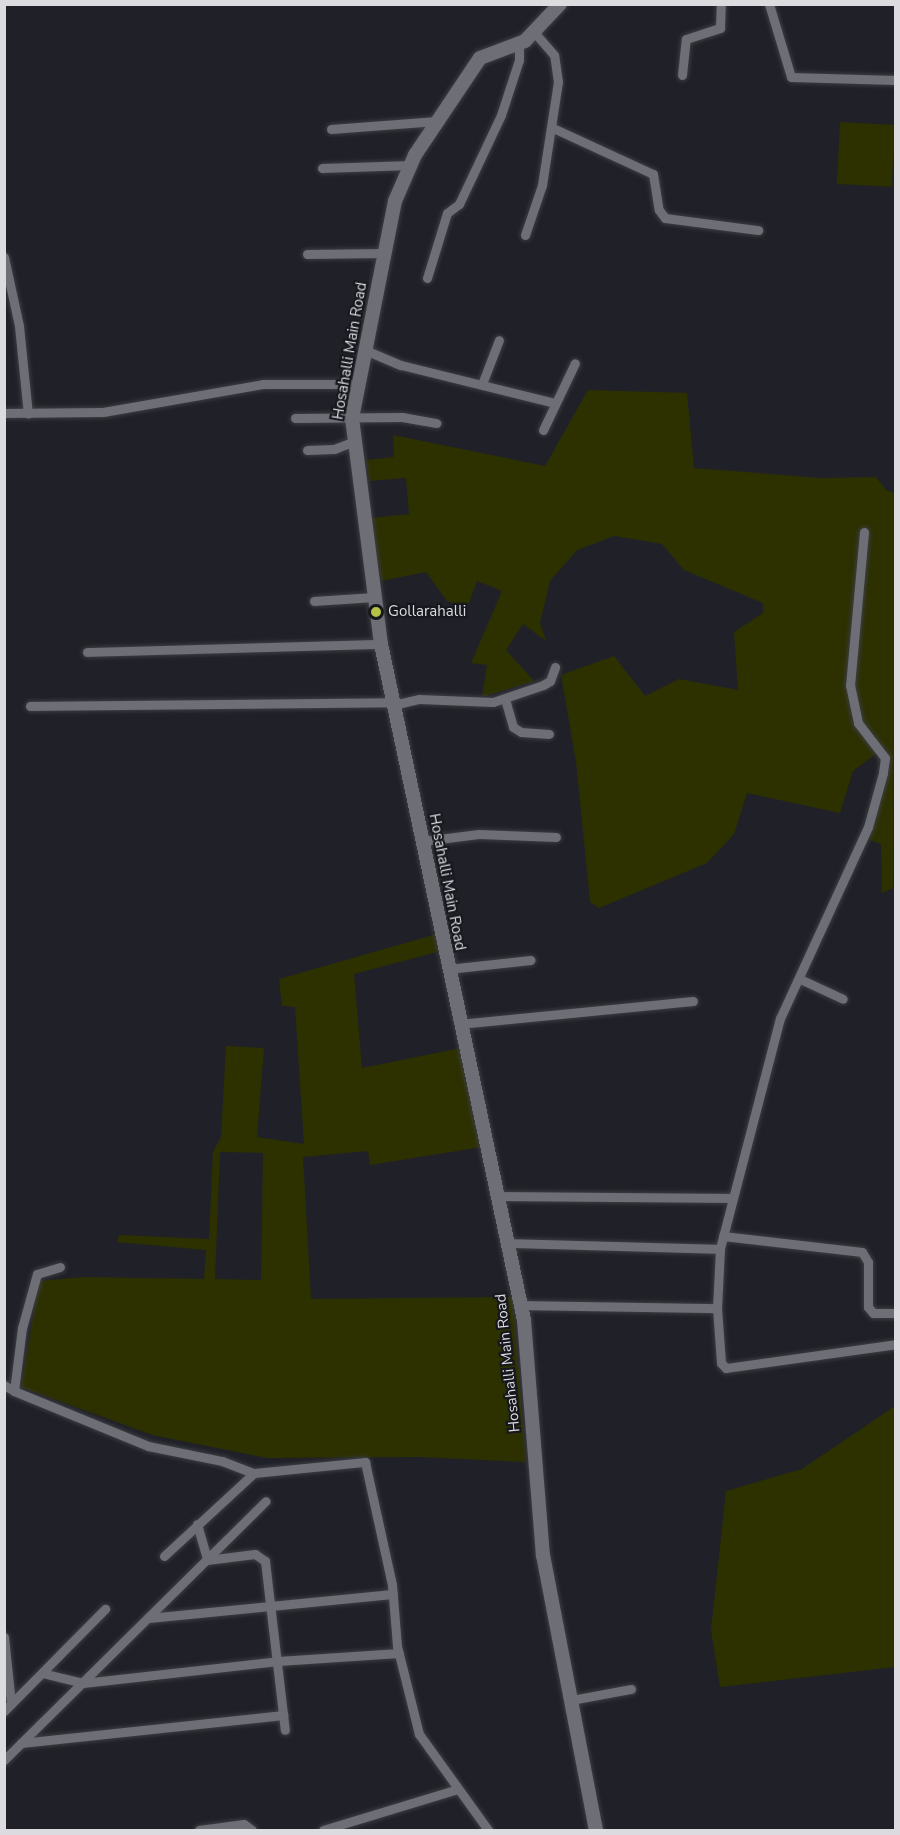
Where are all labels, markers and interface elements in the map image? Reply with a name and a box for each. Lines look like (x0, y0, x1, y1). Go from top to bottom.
street label: Hosahalli Main Road (329, 281, 371, 421)
place label: Gollarahalli (388, 603, 466, 621)
marker: Gollarahalli (369, 605, 383, 619)
street label: Hosahalli Main Road (425, 812, 469, 952)
street label: Hosahalli Main Road (492, 1293, 524, 1433)

